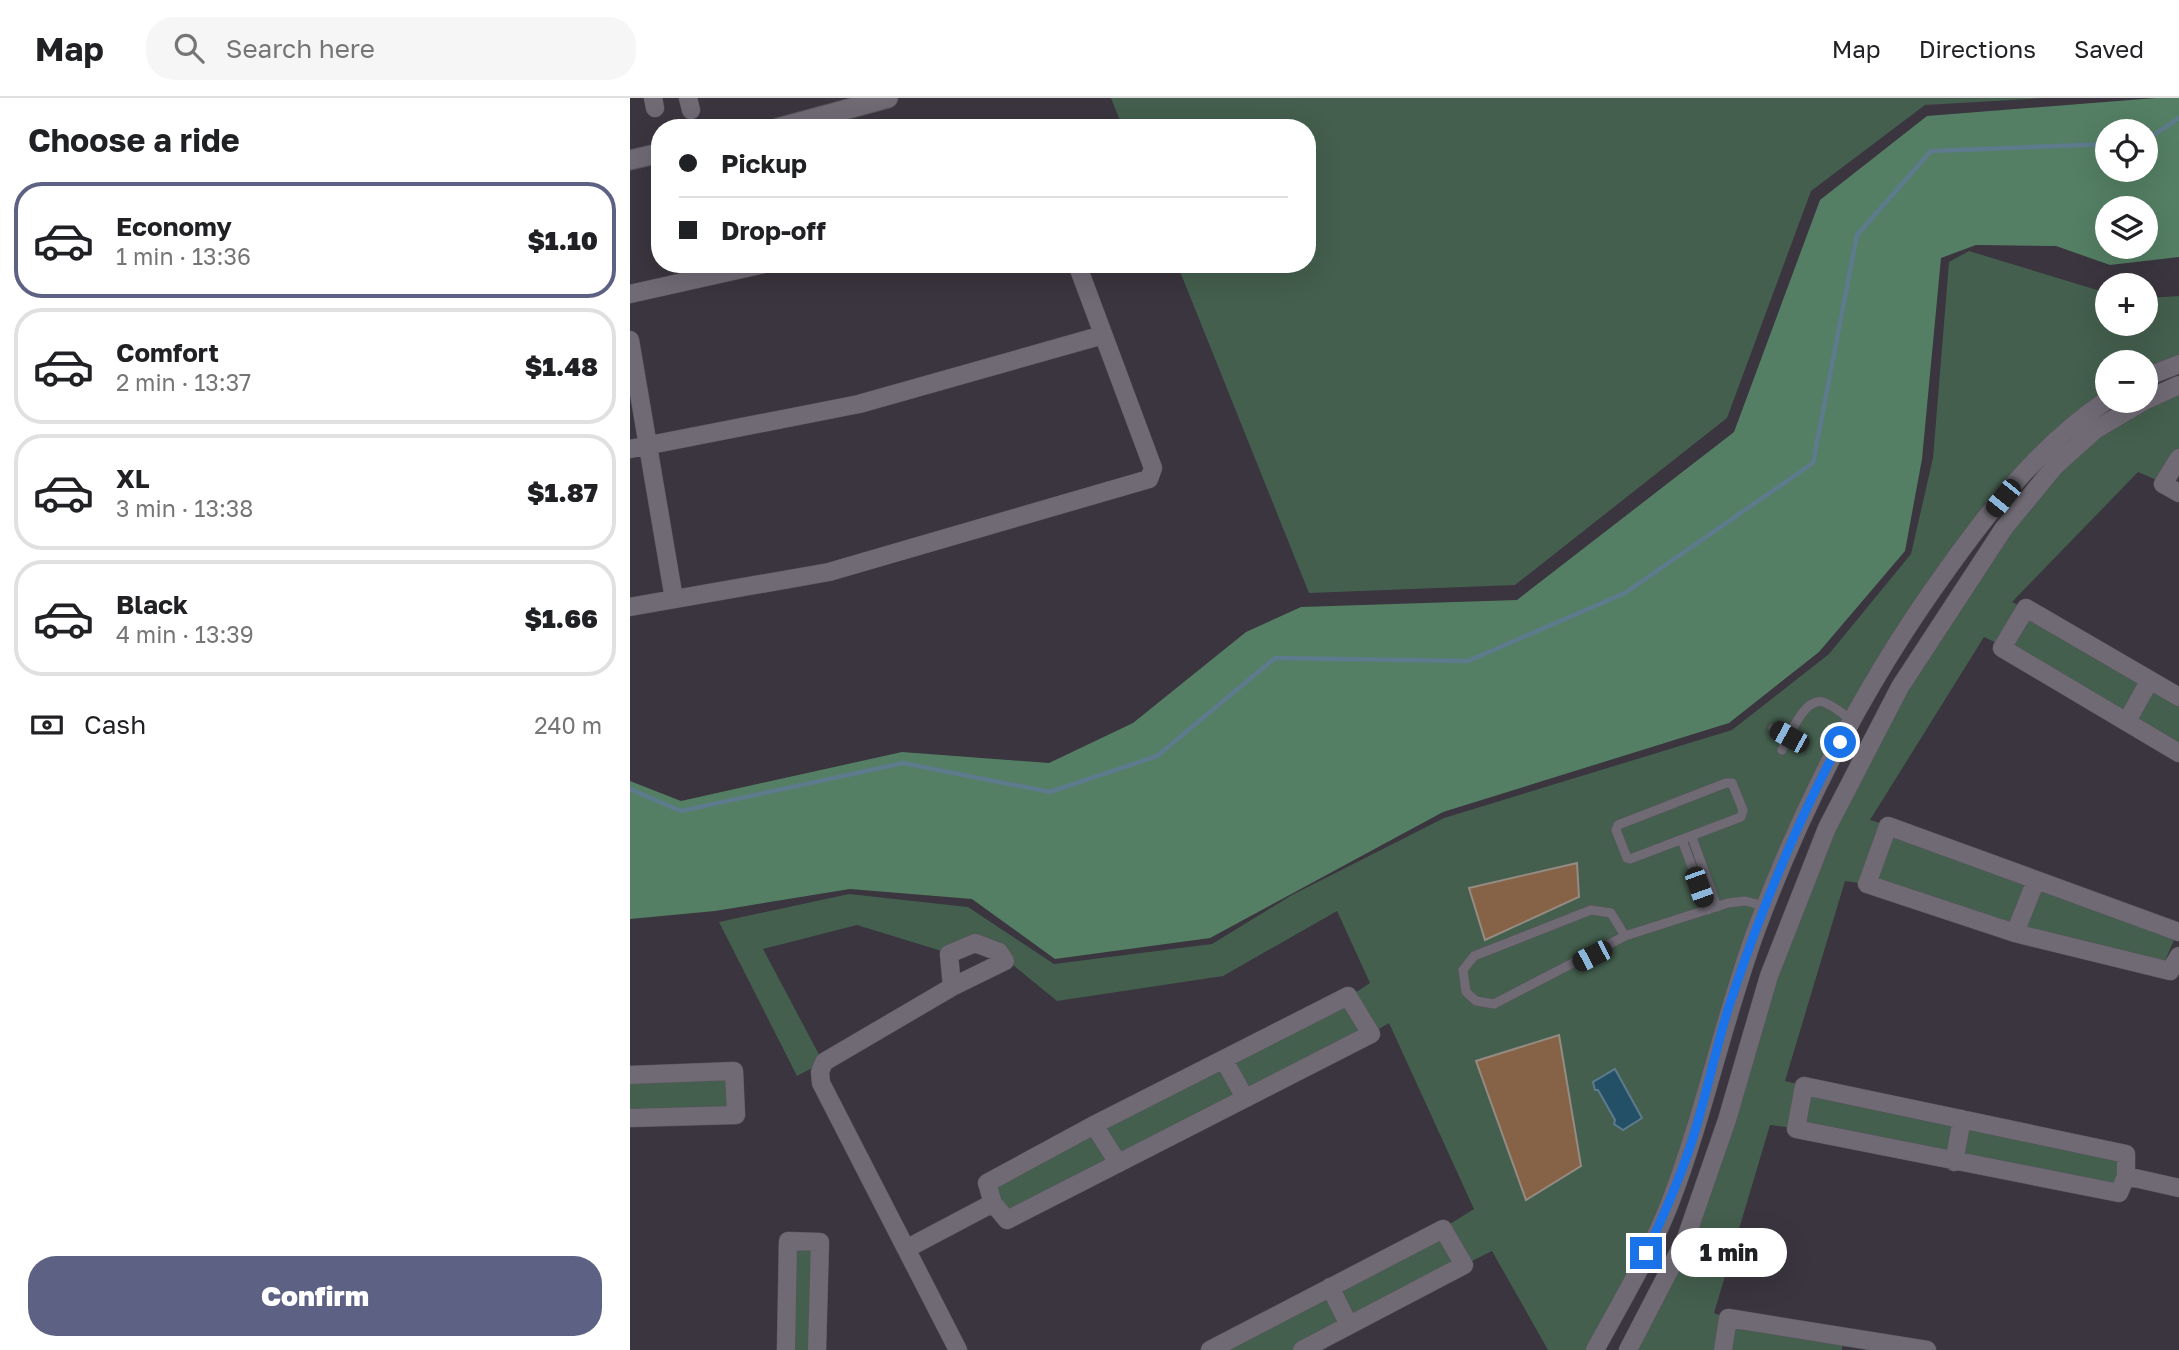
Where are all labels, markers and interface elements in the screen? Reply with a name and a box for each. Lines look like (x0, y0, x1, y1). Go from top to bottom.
search box (146, 17, 636, 80)
text: Map (35, 29, 104, 68)
icon: search (170, 29, 208, 67)
text: Search here (226, 33, 375, 64)
text: Map (1832, 34, 1881, 63)
text: Directions (1919, 34, 2036, 63)
text: Saved (2074, 34, 2144, 63)
map controls (2095, 119, 2158, 413)
button: locate (2095, 119, 2158, 182)
text: Choose a ride (28, 121, 240, 159)
text: Pickup (721, 148, 807, 179)
button: layers (2095, 196, 2158, 259)
icon: car (32, 209, 95, 272)
text: Economy (116, 211, 232, 242)
text: Drop-off (721, 215, 826, 246)
text: $1.10 (527, 225, 598, 256)
text: 1 min · 13:36 (116, 242, 251, 270)
button: + (2095, 273, 2158, 336)
icon: car (32, 335, 95, 398)
text: Comfort (116, 337, 219, 368)
button: − (2095, 350, 2158, 413)
text: $1.48 (525, 351, 598, 382)
text: 2 min · 13:37 (116, 368, 251, 396)
icon: car (32, 461, 95, 524)
text: XL (116, 463, 150, 494)
car (1982, 475, 2025, 521)
text: $1.87 (527, 477, 598, 508)
text: 3 min · 13:38 (116, 494, 253, 522)
icon: car (32, 587, 95, 650)
text: Black (116, 589, 188, 620)
text: $1.66 (524, 603, 598, 634)
text: 4 min · 13:39 (116, 620, 254, 648)
icon: cash (28, 706, 66, 744)
text: Cash (84, 709, 146, 740)
text: 240 m (534, 711, 602, 739)
car (1766, 718, 1813, 756)
route start (1824, 726, 1856, 758)
car (1682, 864, 1717, 910)
car (1569, 937, 1616, 975)
callout: 1 min (1670, 1228, 1786, 1278)
route end (1630, 1237, 1662, 1269)
text: 1 min (1700, 1238, 1758, 1266)
button: Confirm (28, 1256, 602, 1336)

